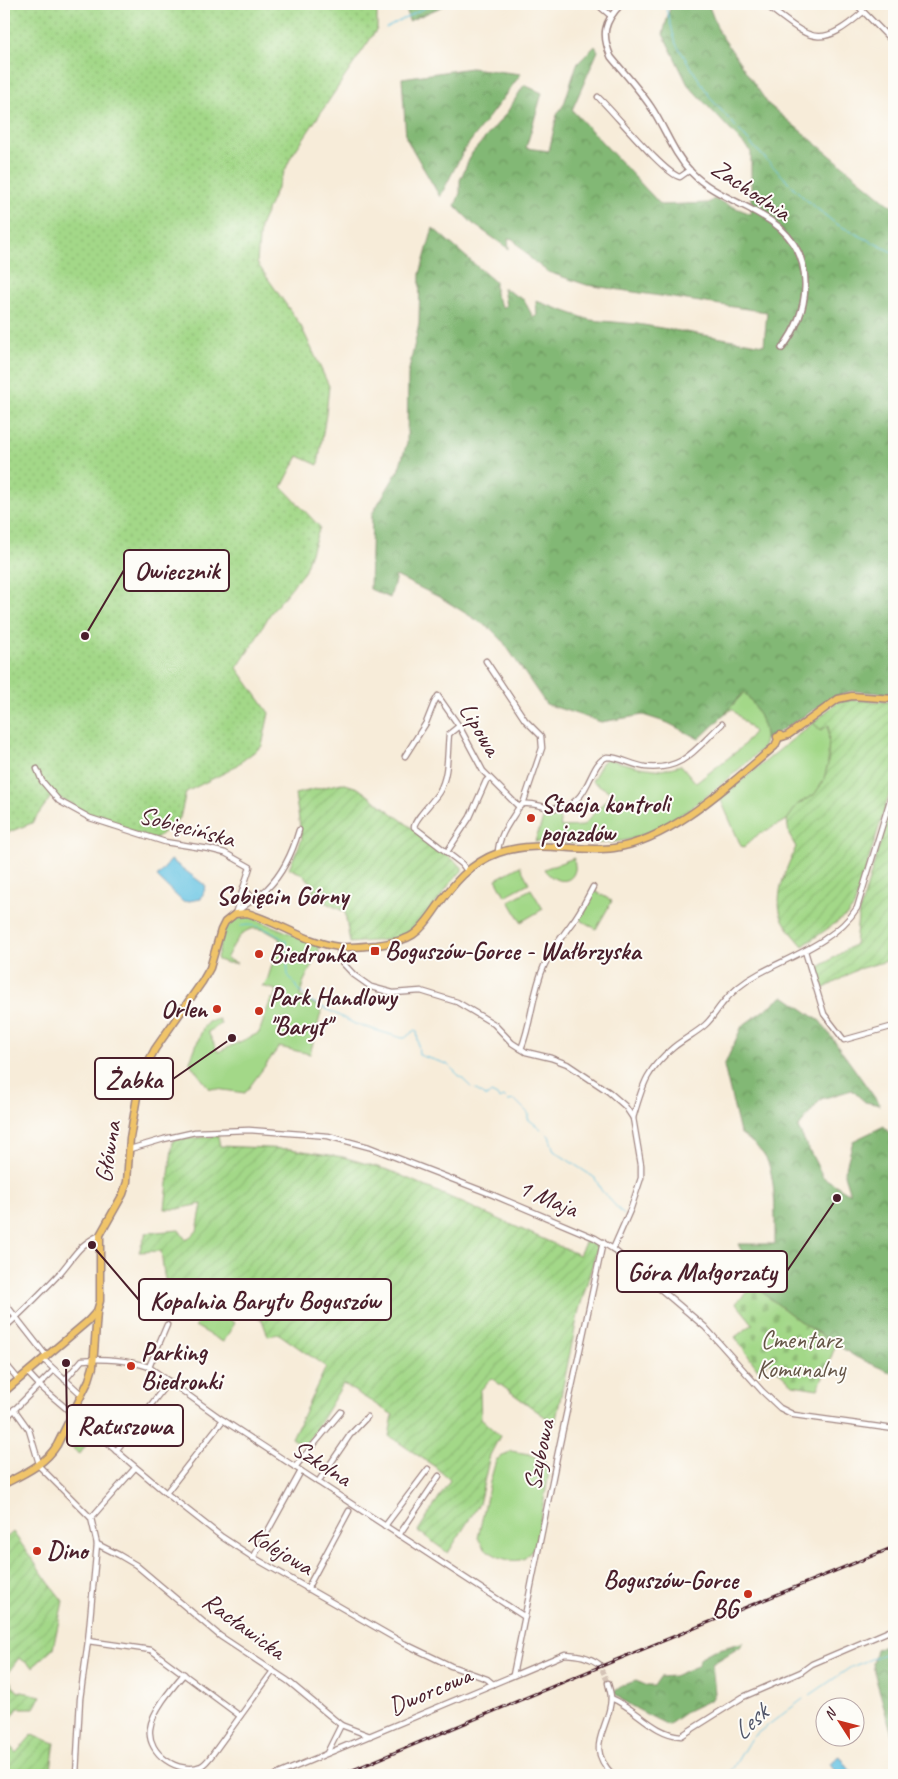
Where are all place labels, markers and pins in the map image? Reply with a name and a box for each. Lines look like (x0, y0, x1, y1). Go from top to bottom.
callout: Owiecznik (124, 550, 229, 591)
place label: Stacja kontroli pojazdów (541, 788, 673, 849)
marker: Stacja kontroli pojazdów (525, 812, 537, 824)
place label: Boguszów-Gorce - Wałbrzyska (385, 935, 642, 967)
place label: Biedronka (269, 938, 358, 970)
marker: Boguszów-Gorce - Wałbrzyska (369, 945, 381, 957)
marker: Biedronka (253, 948, 265, 960)
place label: Park Handlowy "Baryt" (269, 981, 399, 1042)
place label: Orlen (161, 993, 209, 1025)
marker: Orlen (211, 1003, 223, 1015)
marker: Park Handlowy "Baryt" (253, 1005, 265, 1017)
callout: Żabka (95, 1058, 173, 1099)
callout: Góra Małgorzaty (617, 1251, 787, 1292)
callout: Kopalnia Barytu Boguszów (139, 1279, 391, 1320)
place label: Parking Biedronki (141, 1336, 225, 1397)
marker: Parking Biedronki (125, 1360, 137, 1372)
callout: Ratuszowa (67, 1405, 183, 1446)
place label: Dino (47, 1535, 90, 1567)
marker: Dino (31, 1545, 43, 1557)
place label: Boguszów-Gorce BG (603, 1564, 741, 1625)
marker: Boguszów-Gorce BG (742, 1588, 754, 1600)

